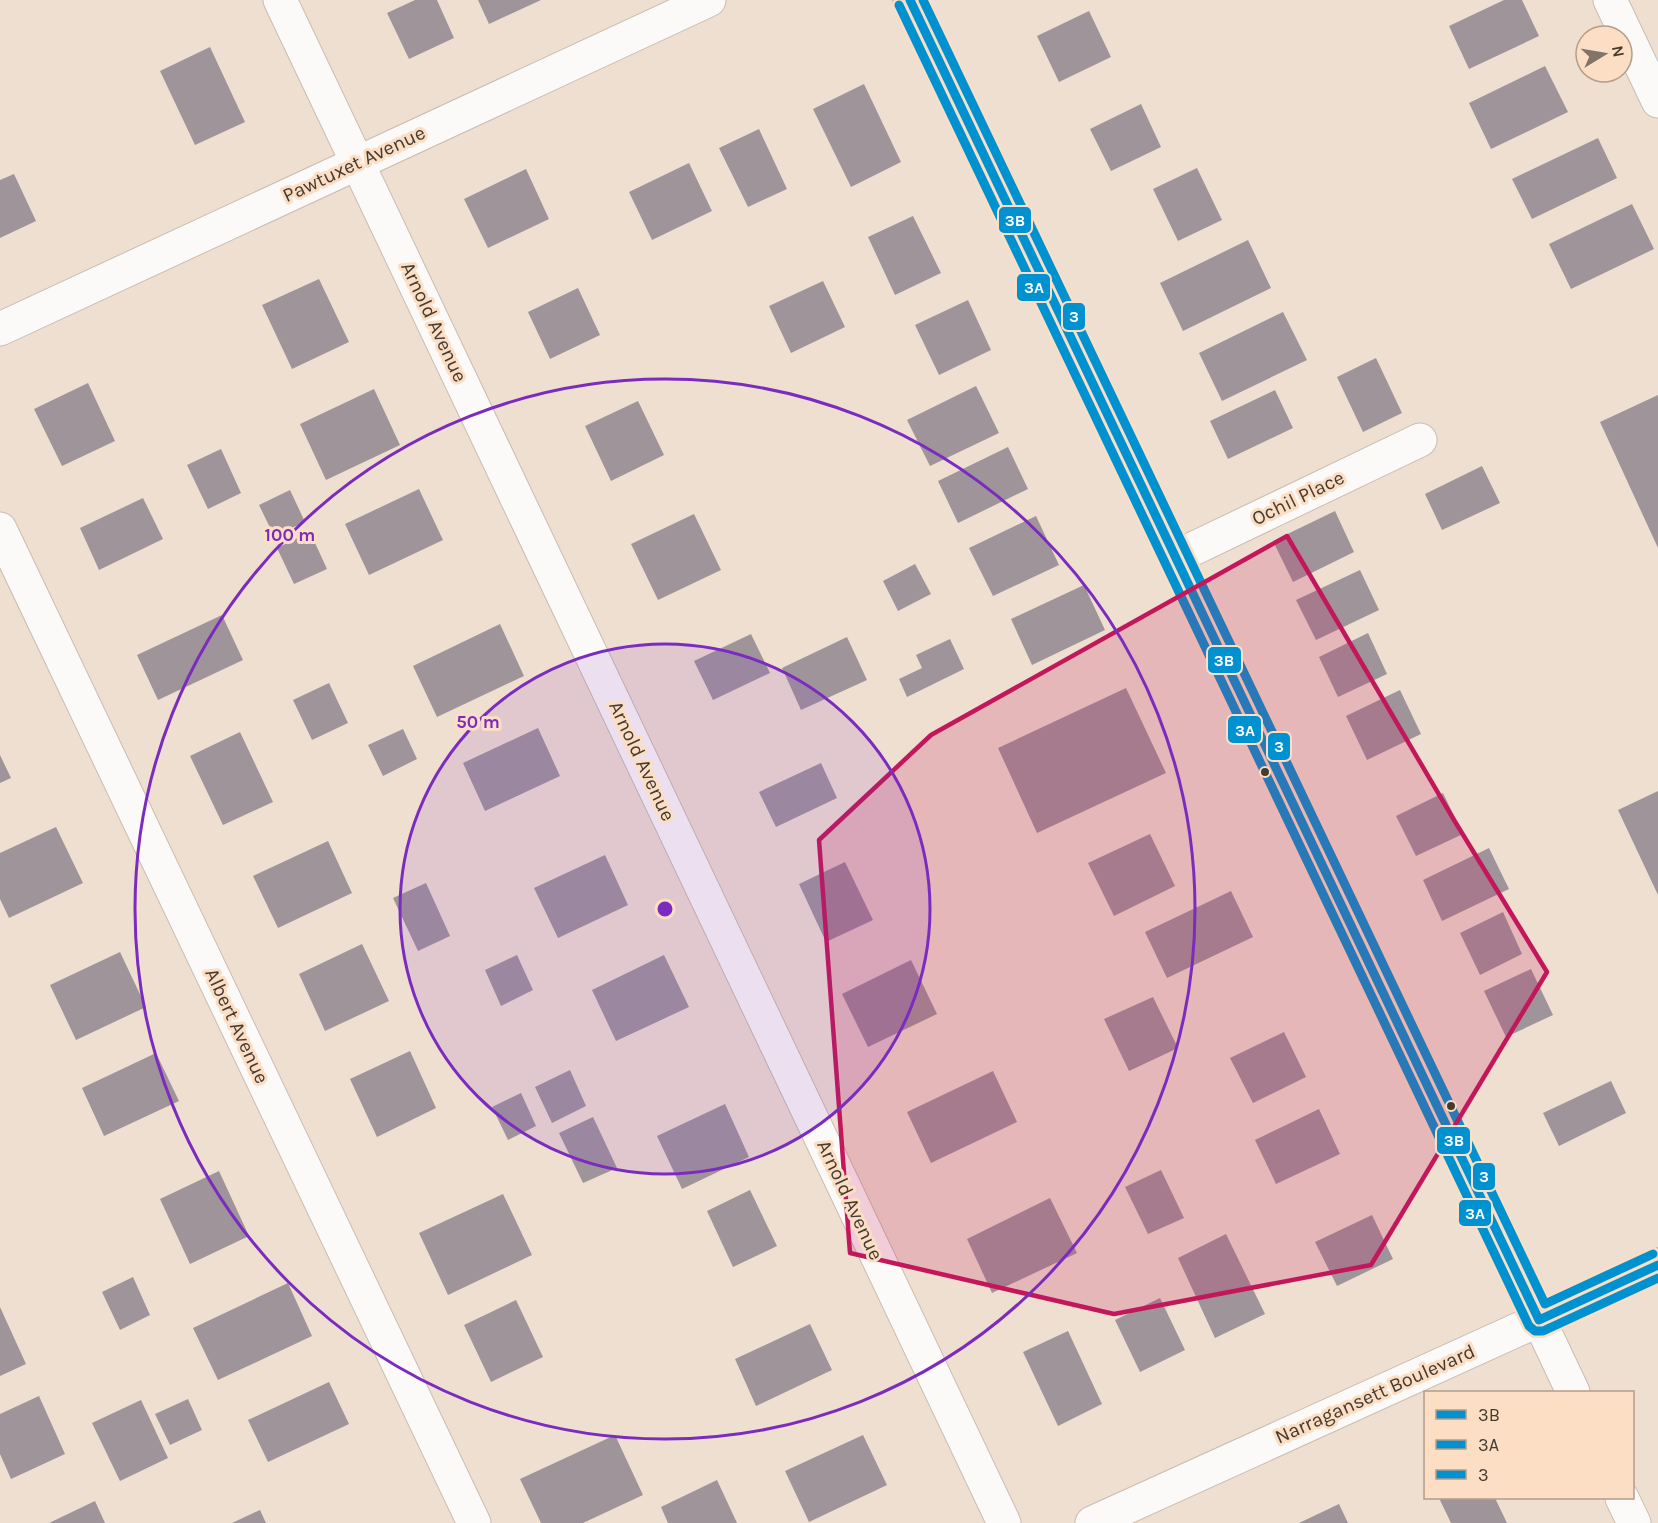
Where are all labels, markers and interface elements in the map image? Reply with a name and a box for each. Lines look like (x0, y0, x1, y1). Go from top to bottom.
north arrow (1574, 24, 1634, 84)
text: N (1608, 44, 1629, 59)
street label: Pawtuxet Avenue (279, 121, 429, 207)
line badge: 3B (998, 206, 1032, 234)
text: 3B (1005, 211, 1025, 230)
street label: Arnold Avenue (396, 258, 472, 386)
line badge: 3A (1016, 273, 1051, 302)
text: 3A (1024, 278, 1044, 297)
line badge: 3 (1062, 302, 1086, 331)
text: 3 (1069, 307, 1079, 326)
street label: Ochil Place (1248, 466, 1348, 530)
text: 100 m (265, 524, 315, 546)
line badge: 3B (1207, 646, 1242, 674)
text: 3B (1214, 651, 1234, 670)
street label: Arnold Avenue (604, 697, 680, 825)
text: 50 m (456, 711, 500, 733)
line badge: 3A (1227, 715, 1262, 744)
text: 3A (1235, 721, 1255, 740)
line badge: 3 (1267, 732, 1291, 761)
text: 3 (1274, 737, 1284, 756)
unlabelled marker (1259, 766, 1271, 778)
centre of rings (655, 899, 675, 919)
street label: Albert Avenue (200, 965, 274, 1087)
unlabelled marker (1445, 1100, 1457, 1112)
line badge: 3B (1436, 1126, 1471, 1155)
text: 3B (1444, 1131, 1464, 1150)
street label: Arnold Avenue (812, 1136, 888, 1264)
line badge: 3 (1472, 1162, 1496, 1191)
text: 3 (1479, 1167, 1489, 1186)
line badge: 3A (1458, 1199, 1492, 1227)
text: 3A (1465, 1204, 1485, 1223)
street label: Narragansett Boulevard (1271, 1339, 1479, 1449)
legend (1424, 1391, 1634, 1499)
text: 3B (1478, 1404, 1500, 1426)
text: 3A (1478, 1434, 1499, 1456)
text: 3 (1478, 1464, 1489, 1486)

